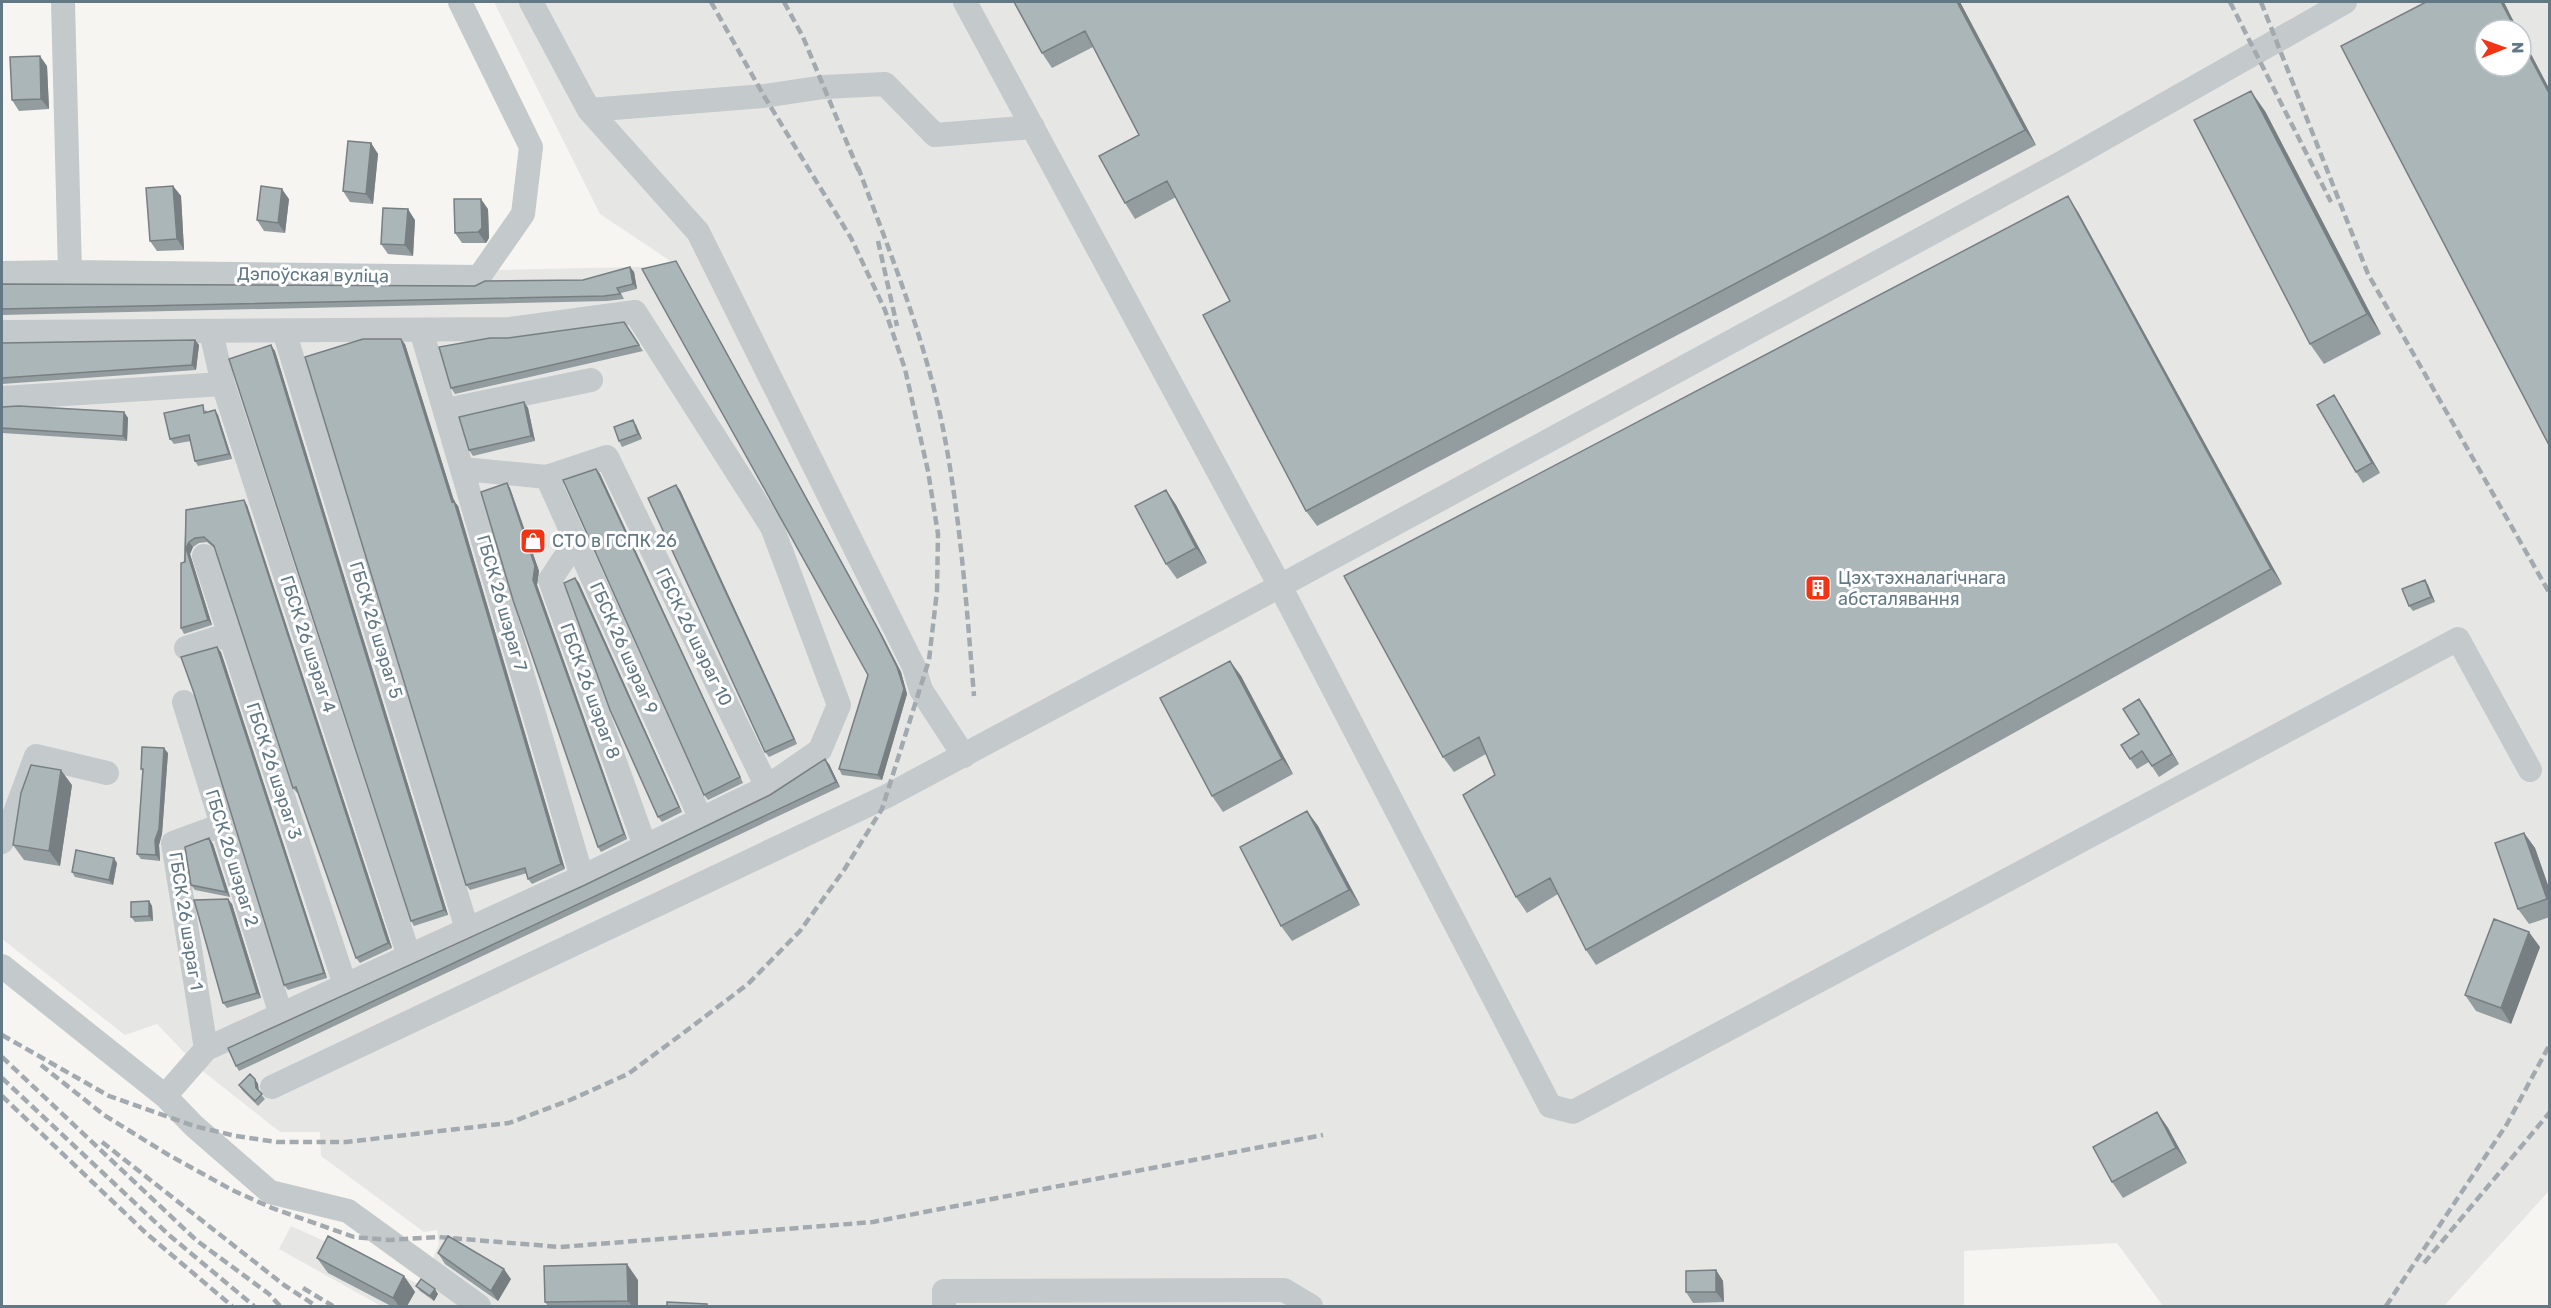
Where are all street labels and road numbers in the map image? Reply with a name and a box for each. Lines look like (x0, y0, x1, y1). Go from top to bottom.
street label: Дэпоўская вуліца (237, 263, 389, 287)
street label: ГБСК 26 шэраг 7 (472, 532, 532, 674)
street label: ГБСК 26 шэраг 5 (345, 559, 407, 701)
street label: ГБСК 26 шэраг 10 (651, 564, 737, 710)
street label: ГБСК 26 шэраг 4 (275, 573, 341, 715)
street label: ГБСК 26 шэраг 9 (585, 579, 663, 717)
street label: ГБСК 26 шэраг 8 (555, 620, 625, 762)
street label: ГБСК 26 шэраг 3 (242, 700, 306, 842)
street label: ГБСК 26 шэраг 2 (201, 787, 263, 929)
street label: ГБСК 26 шэраг 1 (164, 850, 208, 992)

